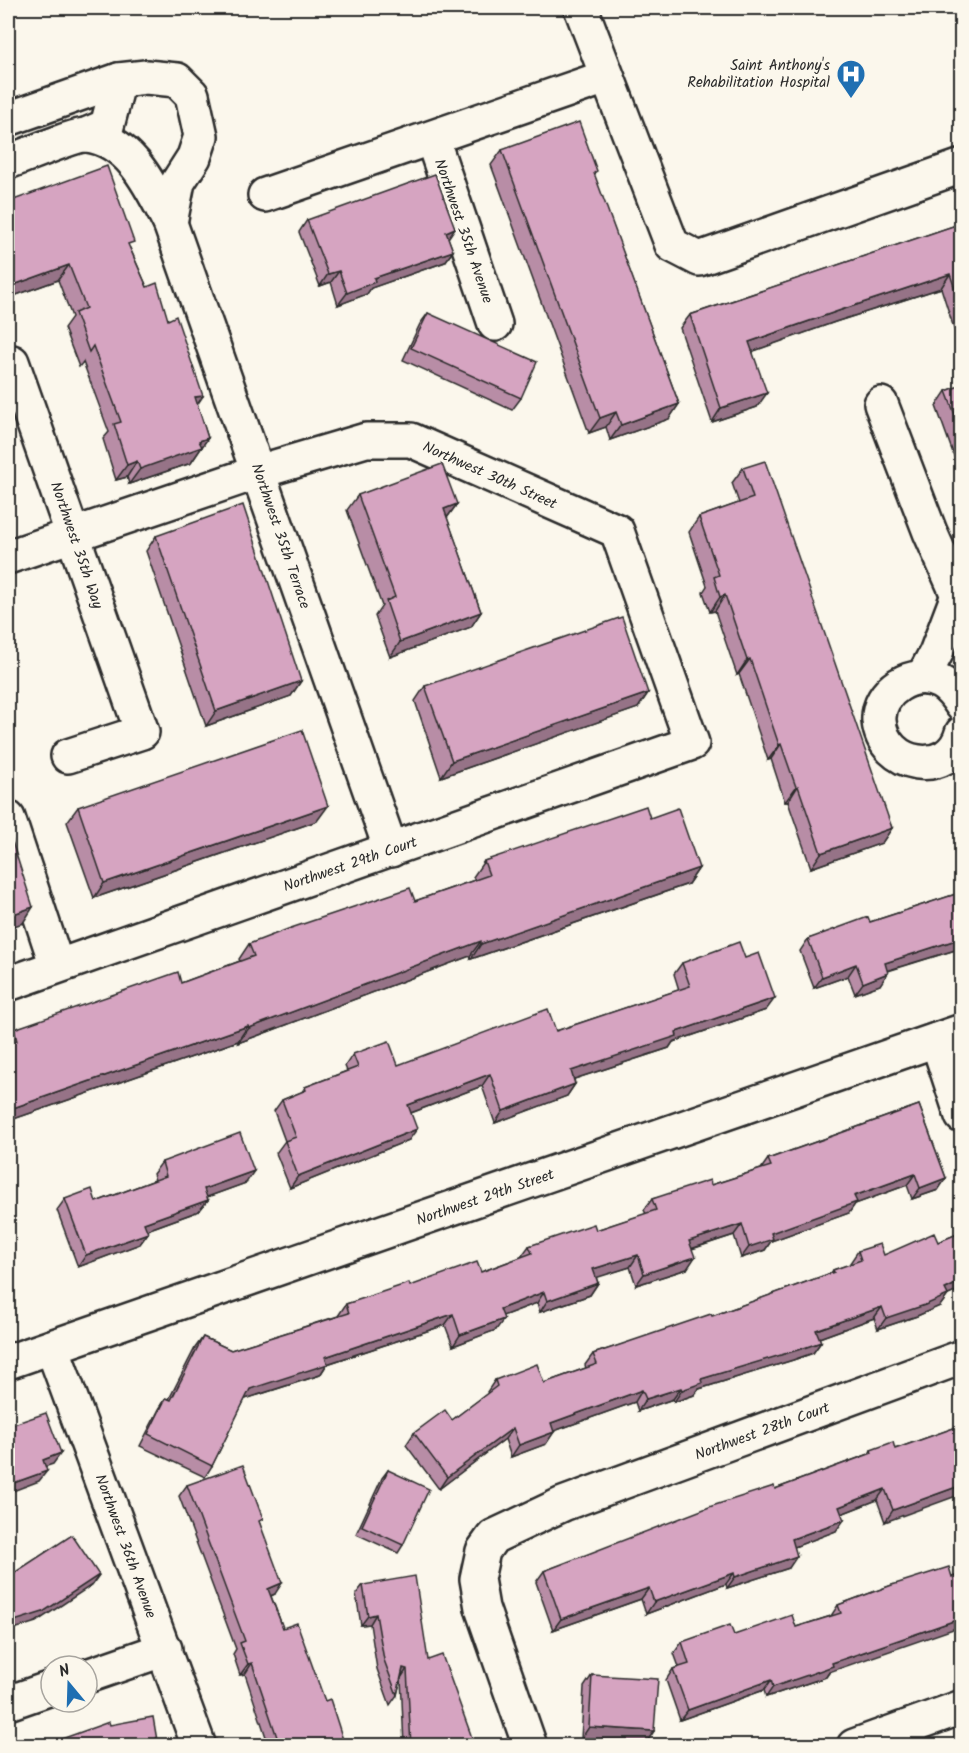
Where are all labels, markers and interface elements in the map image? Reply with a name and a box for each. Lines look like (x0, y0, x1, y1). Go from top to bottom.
place label: Saint Anthony's Rehabilitation Hospital (687, 54, 831, 95)
hospital icon: Saint Anthony's Rehabilitation Hospital (835, 58, 867, 100)
street label: Northwest 35th Avenue (427, 156, 499, 307)
street label: Northwest 30th Street (419, 436, 561, 516)
street label: Northwest 35th Terrace (244, 460, 316, 613)
street label: Northwest 35th Way (43, 478, 109, 613)
street label: Northwest 29th Court (280, 831, 421, 899)
street label: Northwest 29th Street (413, 1163, 558, 1233)
street label: Northwest 28th Court (691, 1396, 833, 1468)
street label: Northwest 36th Avenue (88, 1471, 162, 1622)
north arrow (39, 1654, 99, 1714)
text: N (56, 1658, 73, 1685)

